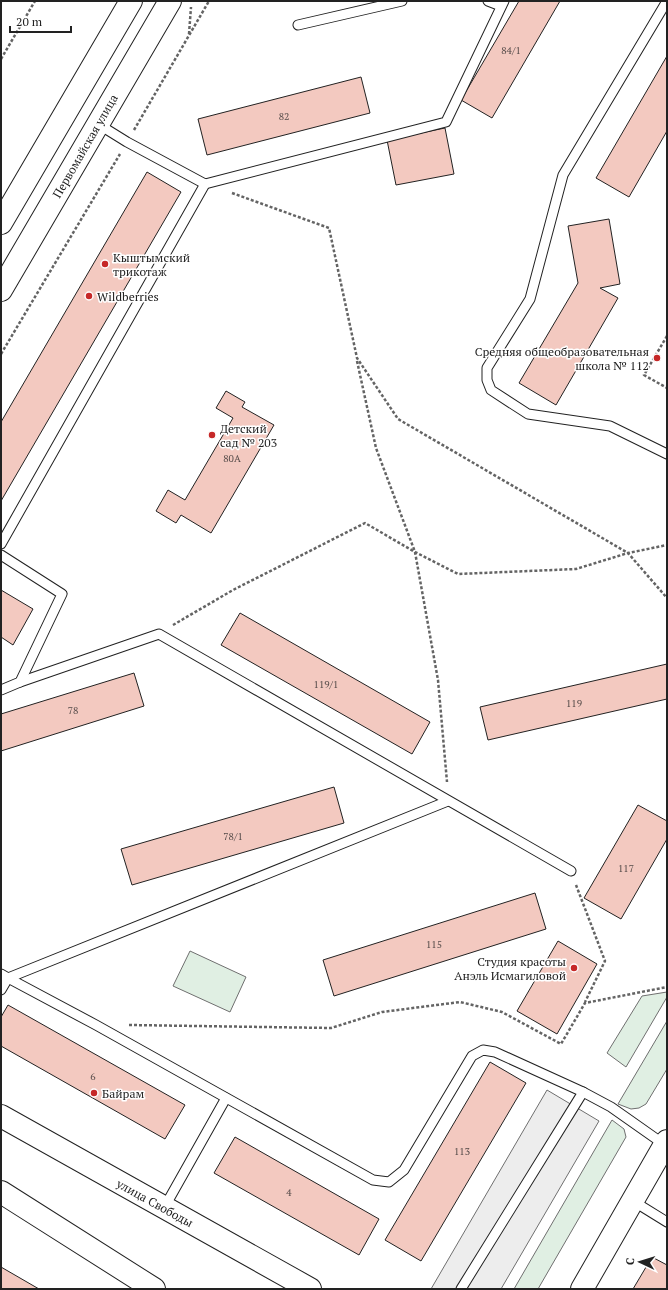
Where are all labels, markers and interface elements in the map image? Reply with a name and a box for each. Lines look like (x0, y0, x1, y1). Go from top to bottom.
scale bar (10, 8, 71, 34)
text: 20 m (16, 14, 43, 29)
house number: 84/1 (501, 44, 521, 57)
street label: Первомайская улица (49, 92, 121, 200)
house number: 82 (279, 110, 289, 123)
place label: Кыштымский трикотаж (113, 250, 190, 279)
marker: Кыштымский трикотаж (100, 259, 110, 269)
place label: Wildberries (97, 289, 159, 304)
marker: Wildberries (84, 291, 94, 301)
place label: Средняя общеобразовательная школа № 112 (475, 344, 649, 373)
marker: Средняя общеобразовательная школа № 112 (652, 353, 662, 363)
place label: Детский сад № 203 (220, 421, 277, 450)
marker: Детский сад № 203 (207, 430, 217, 440)
house number: 80А (223, 452, 241, 465)
house number: 119/1 (314, 678, 338, 691)
house number: 119 (566, 697, 582, 710)
house number: 78 (68, 704, 78, 717)
house number: 78/1 (223, 830, 243, 843)
house number: 117 (618, 862, 634, 875)
house number: 115 (426, 938, 442, 951)
place label: Студия красоты Анэль Исмагиловой (454, 954, 566, 983)
marker: Студия красоты Анэль Исмагиловой (569, 963, 579, 973)
house number: 6 (90, 1070, 96, 1083)
place label: Байрам (102, 1086, 144, 1101)
marker: Байрам (89, 1088, 99, 1098)
house number: 113 (454, 1145, 470, 1158)
street label: улица Свободы (113, 1175, 196, 1230)
house number: 4 (286, 1186, 292, 1199)
north arrow (620, 1242, 660, 1282)
text: С (623, 1257, 637, 1265)

